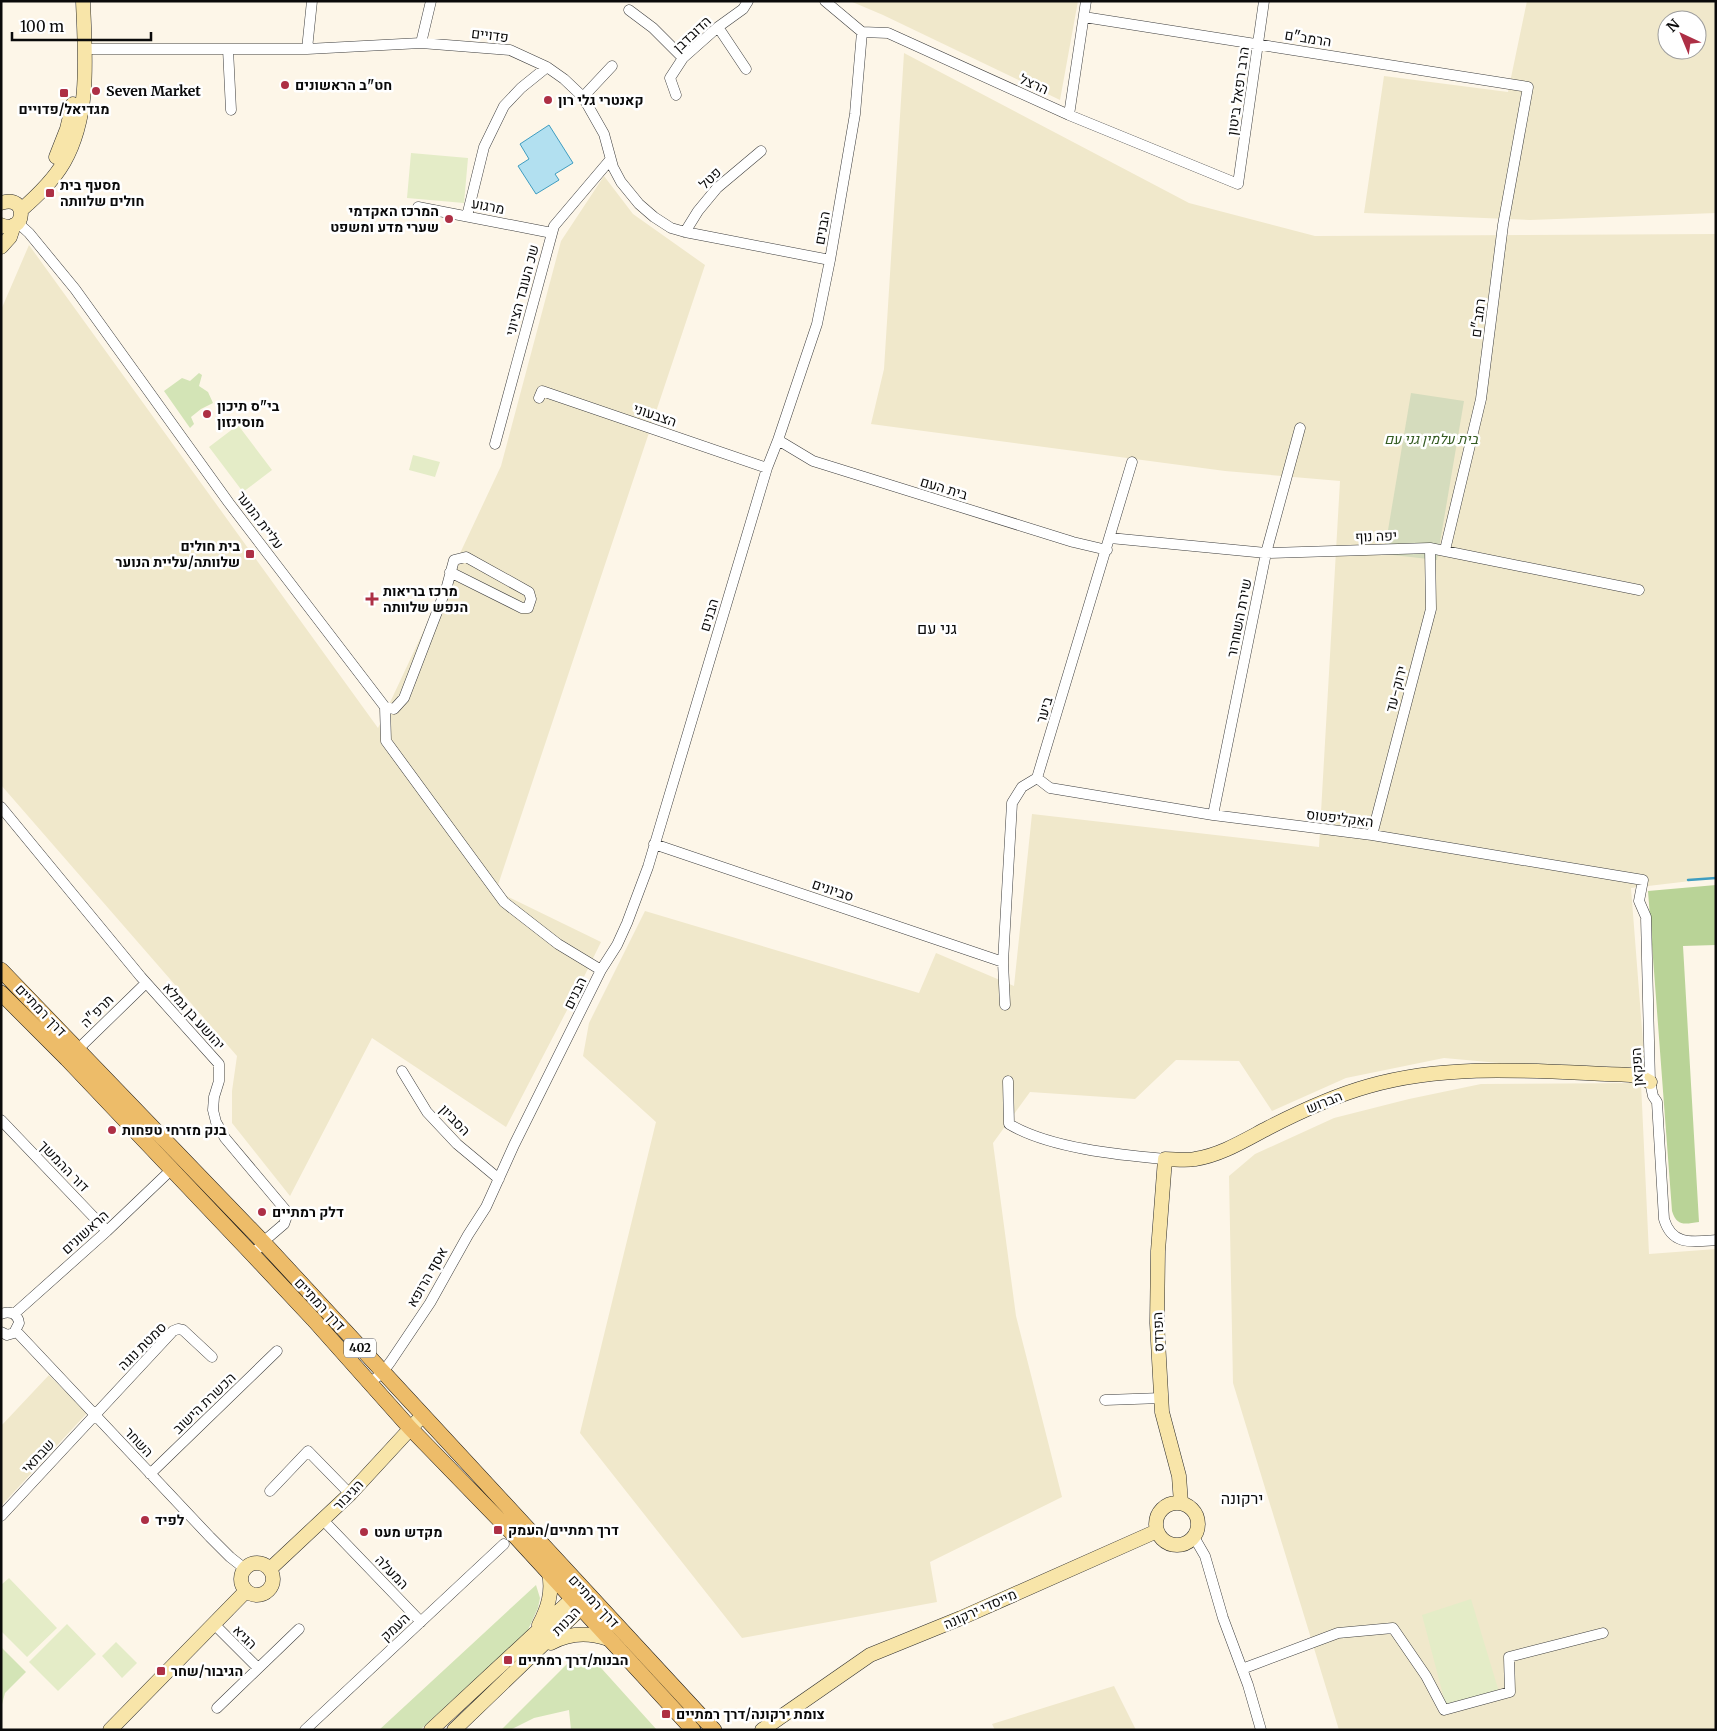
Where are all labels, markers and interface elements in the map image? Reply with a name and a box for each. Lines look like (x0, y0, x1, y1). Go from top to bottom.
scale bar (12, 10, 151, 42)
north arrow (1657, 10, 1707, 60)
street label: הדובדבן (669, 12, 715, 56)
text: N (1663, 15, 1683, 36)
text: 100 m (20, 17, 64, 36)
street label: פדויים (470, 24, 510, 46)
street label: הרמב"ם (1283, 25, 1333, 51)
street label: הרב רפאל ביטון (1223, 46, 1253, 136)
street label: הרצל (1017, 70, 1051, 98)
place label: חט"ב הראשונים (295, 76, 392, 94)
marker: חט"ב הראשונים (279, 79, 291, 91)
place label: Seven Market (106, 82, 201, 100)
marker: Seven Market (90, 85, 102, 97)
marker: מגדיאל/פדויים (58, 87, 70, 99)
place label: קאנטרי גלי רון (558, 91, 644, 109)
marker: קאנטרי גלי רון (542, 94, 554, 106)
place label: מגדיאל/פדויים (19, 100, 109, 118)
street label: פטל (695, 163, 725, 193)
place label: מסעף בית חולים שלוותה (60, 176, 144, 210)
marker: מסעף בית חולים שלוותה (44, 187, 56, 199)
street label: מרגוע (470, 194, 506, 218)
place label: המרכז האקדמי שערי מדע ומשפט (330, 202, 439, 236)
street label: הבנים (810, 210, 834, 246)
marker: המרכז האקדמי שערי מדע ומשפט (443, 213, 455, 225)
street label: שכ העובד הציוני (501, 242, 543, 338)
street label: רמב"ם (1467, 298, 1489, 338)
place label: בי"ס תיכון מוסינזון (217, 397, 280, 431)
street label: הצבעוני (631, 399, 679, 431)
marker: בי"ס תיכון מוסינזון (201, 408, 213, 420)
park label: בית עלמין גני עם (1384, 430, 1478, 448)
street label: בית העם (918, 472, 971, 504)
street label: עליית הנוער (232, 487, 288, 553)
street label: יפה נוף (1355, 526, 1397, 546)
place label: בית חולים שלוותה/עליית הנוער (116, 537, 240, 571)
marker: בית חולים שלוותה/עליית הנוער (244, 548, 256, 560)
street label: שירת השחרור (1223, 577, 1255, 659)
place label: מרכז בריאות הנפש שלוותה (383, 582, 468, 616)
marker: מרכז בריאות הנפש שלוותה (365, 592, 379, 606)
street label: הבנים (695, 596, 723, 634)
district label: גני עם (917, 618, 957, 638)
street label: ירוק-עד (1381, 664, 1411, 714)
street label: ביער (1032, 694, 1057, 725)
street label: האקליפטוס (1305, 805, 1375, 831)
street label: סביונים (810, 875, 856, 905)
street label: הבנים (560, 974, 590, 1012)
street label: יהושע בן גמלא (159, 979, 229, 1053)
street label: דרך רמתיים (12, 980, 70, 1040)
street label: תרפ"ה (77, 991, 117, 1031)
street label: הפקאן (1627, 1047, 1647, 1087)
street label: הברוש (1303, 1087, 1345, 1117)
street label: הסביון (436, 1100, 474, 1140)
place label: בנק מזרחי טפחות (122, 1121, 227, 1139)
marker: בנק מזרחי טפחות (106, 1124, 118, 1136)
street label: דור ההמשך (35, 1136, 93, 1196)
place label: דלק רמתיים (272, 1203, 344, 1221)
street label: הראשונים (58, 1206, 112, 1258)
marker: דלק רמתיים (256, 1206, 268, 1218)
street label: אסף הרופא (403, 1244, 451, 1310)
street label: דרך רמתיים (291, 1274, 349, 1334)
street label: הפרדס (1148, 1312, 1168, 1352)
street label: סמטת נוגה (114, 1318, 170, 1374)
road number: 402 (344, 1339, 376, 1358)
street label: הכשרת הישוב (169, 1368, 239, 1438)
street label: השחר (121, 1423, 157, 1461)
street label: שבתאי (18, 1435, 58, 1477)
street label: הגיבור (329, 1476, 367, 1514)
district label: ירקונה (1221, 1488, 1263, 1508)
place label: לפיד (155, 1511, 185, 1529)
marker: לפיד (139, 1514, 151, 1526)
place label: דרך רמתיים/העמק (508, 1521, 619, 1539)
place label: מקדש מעט (374, 1523, 443, 1541)
marker: דרך רמתיים/העמק (492, 1524, 504, 1536)
marker: מקדש מעט (358, 1526, 370, 1538)
street label: המעלה (371, 1551, 413, 1593)
street label: דרך רמתיים (565, 1571, 623, 1631)
street label: מייסדי ירקונה (941, 1585, 1019, 1633)
street label: הבנות (548, 1603, 584, 1639)
street label: העמק (376, 1609, 414, 1645)
street label: הגיא (229, 1621, 261, 1653)
place label: הבנות/דרך רמתיים (518, 1651, 628, 1669)
marker: הבנות/דרך רמתיים (502, 1654, 514, 1666)
place label: הגיבור/שחר (171, 1662, 243, 1680)
marker: הגיבור/שחר (155, 1665, 167, 1677)
place label: צומת ירקונה/דרך רמתיים (676, 1705, 825, 1723)
marker: צומת ירקונה/דרך רמתיים (660, 1708, 672, 1720)

